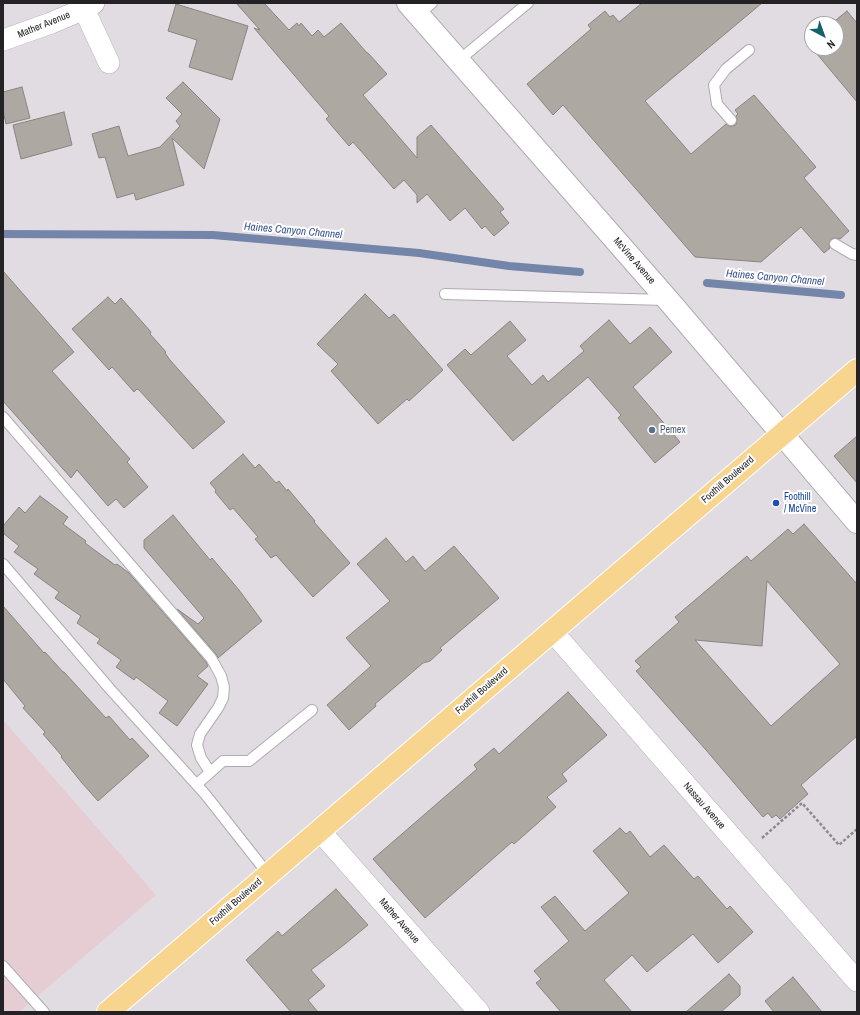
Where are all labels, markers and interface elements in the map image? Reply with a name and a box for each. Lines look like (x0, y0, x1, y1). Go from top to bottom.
street label: Mather Avenue (16, 9, 72, 41)
north arrow (804, 16, 844, 56)
text: N (824, 37, 838, 52)
water label: Haines Canyon Channel (243, 220, 343, 242)
street label: McVine Avenue (611, 235, 657, 287)
water label: Haines Canyon Channel (725, 267, 825, 289)
place label: Pemex (660, 424, 686, 436)
marker: Pemex (647, 425, 657, 435)
street label: Foothill Boulevard (699, 454, 757, 506)
place label: Foothill / McVine (784, 491, 816, 514)
marker: Foothill / McVine (771, 498, 781, 508)
street label: Foothill Boulevard (453, 665, 511, 717)
street label: Nassau Avenue (681, 780, 727, 832)
street label: Foothill Boulevard (207, 876, 265, 928)
street label: Mather Avenue (376, 896, 422, 946)

